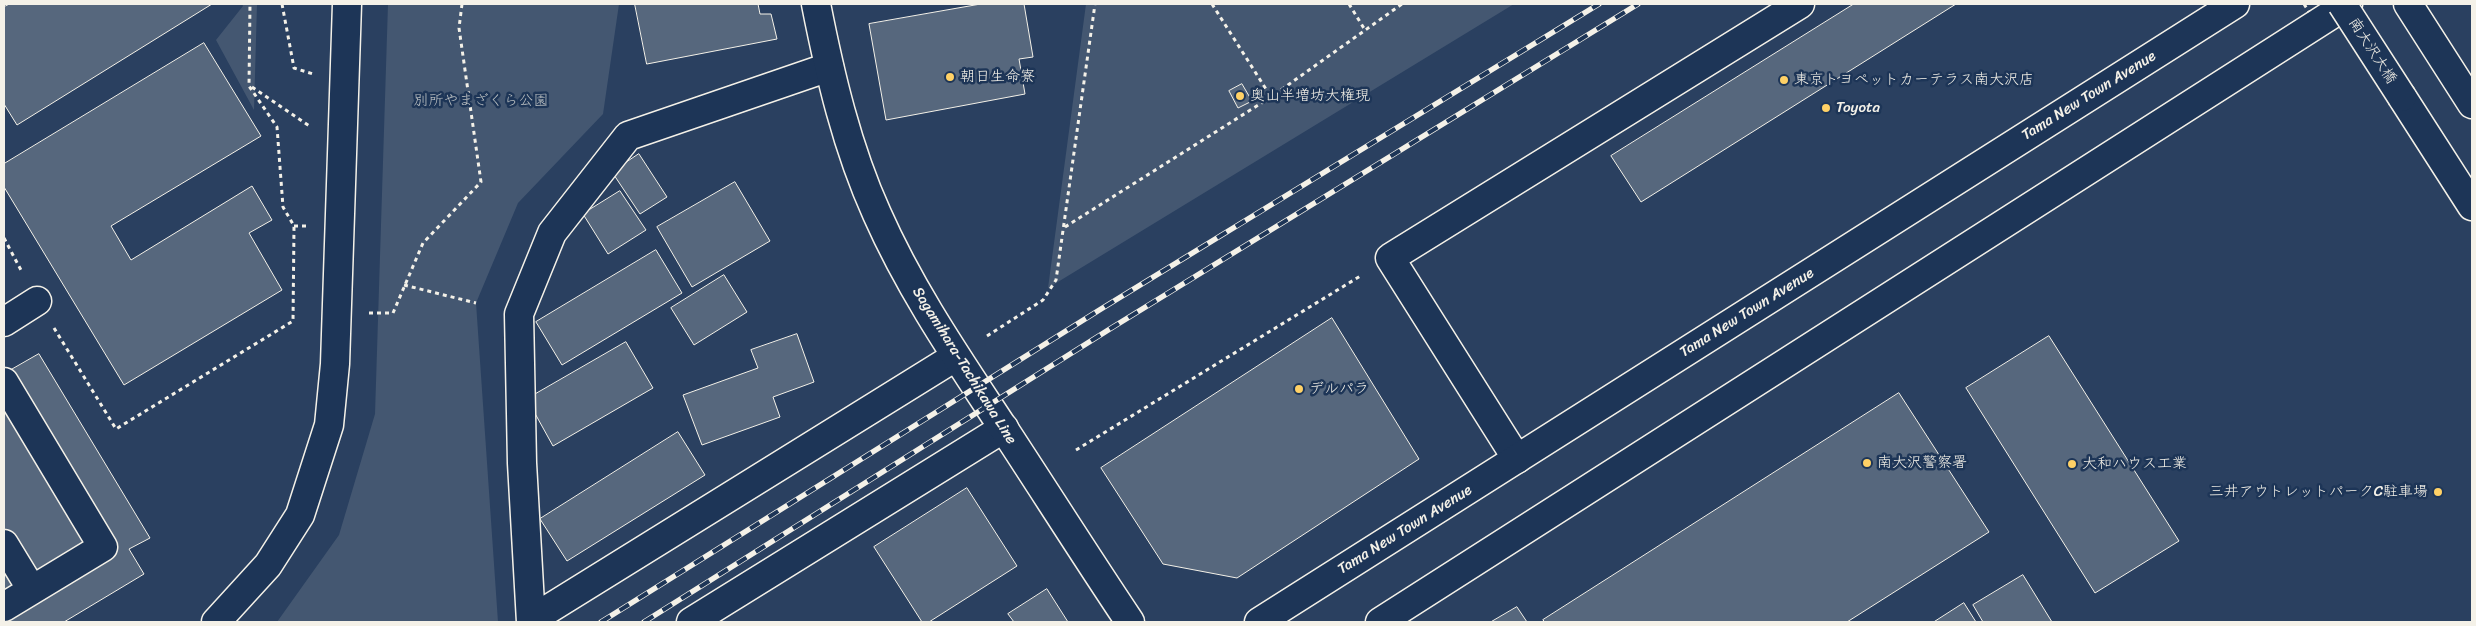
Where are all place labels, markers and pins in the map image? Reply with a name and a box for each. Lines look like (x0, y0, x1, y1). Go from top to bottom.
place label: 朝日生命寮 (960, 68, 1035, 86)
marker: 朝日生命寮 (944, 71, 956, 83)
place label: 東京トヨペットカーテラス南大沢店 (1794, 71, 2034, 89)
marker: 東京トヨペットカーテラス南大沢店 (1778, 74, 1790, 86)
place label: 奥山半増坊大権現 (1250, 87, 1370, 105)
marker: 奥山半増坊大権現 (1234, 90, 1246, 102)
place label: Toyota (1836, 99, 1880, 117)
marker: Toyota (1820, 102, 1832, 114)
place label: デルパラ (1309, 380, 1369, 398)
marker: デルパラ (1293, 383, 1305, 395)
place label: 南大沢警察署 (1877, 454, 1967, 472)
place label: 大和ハウス工業 (2082, 455, 2187, 473)
marker: 南大沢警察署 (1861, 457, 1873, 469)
marker: 大和ハウス工業 (2066, 458, 2078, 470)
place label: 三井アウトレットパークC駐車場 (2209, 483, 2428, 501)
marker: 三井アウトレットパークC駐車場 (2432, 486, 2444, 498)

